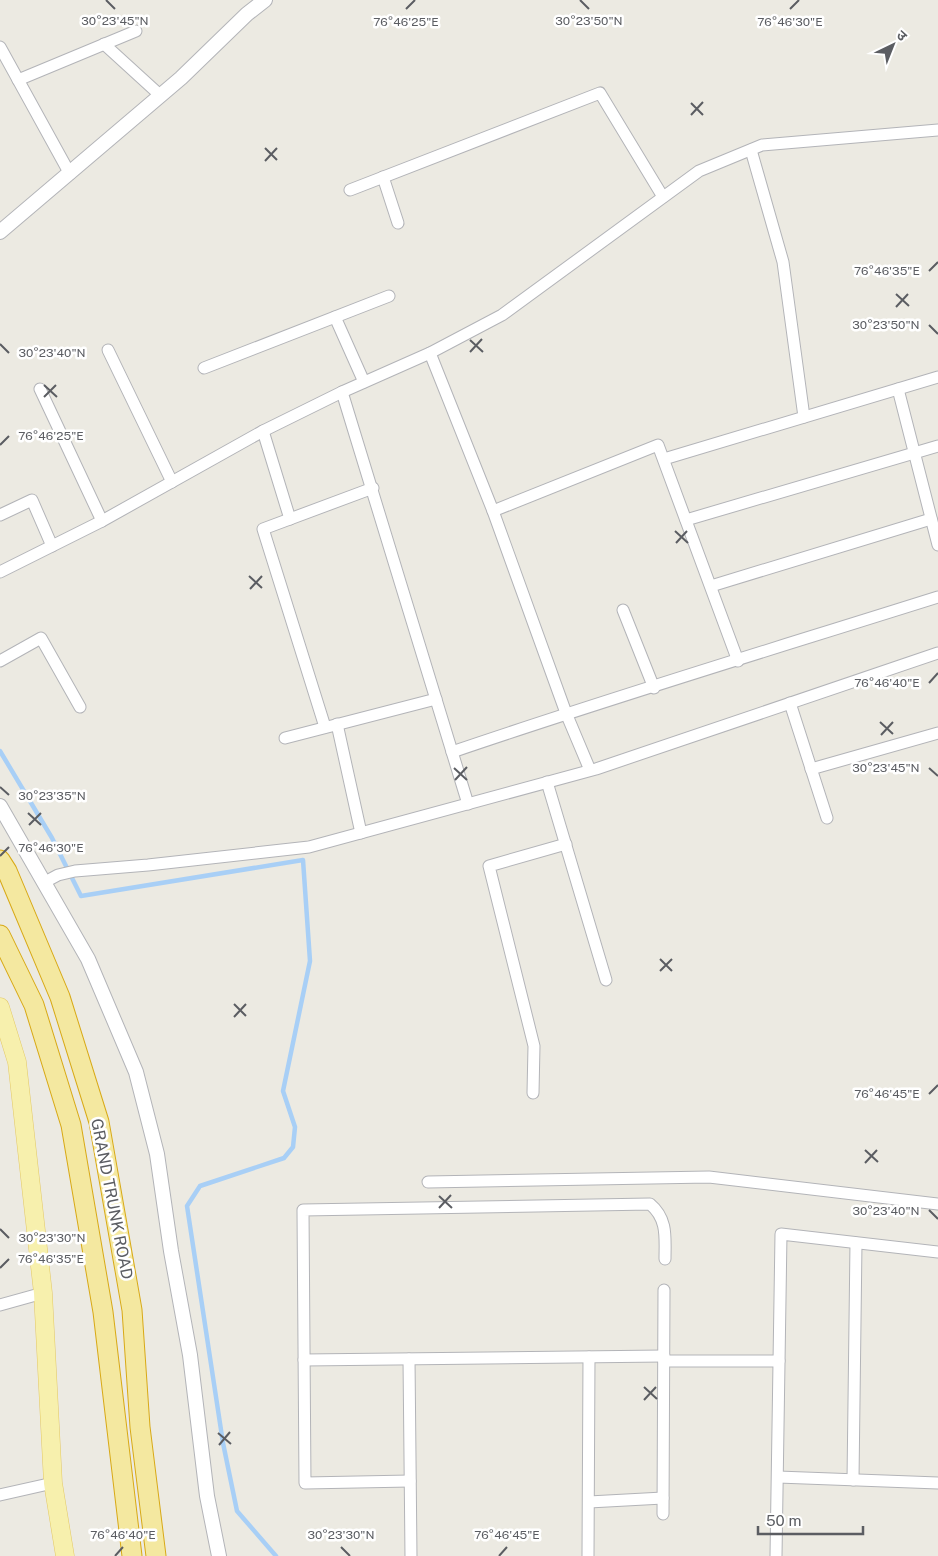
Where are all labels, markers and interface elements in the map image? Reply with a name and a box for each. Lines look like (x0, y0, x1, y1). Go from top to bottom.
text: 30°23'45"N (81, 14, 149, 28)
text: 30°23'50"N (555, 14, 623, 28)
text: 76°46'25"E (373, 15, 439, 29)
text: 76°46'30"E (757, 15, 823, 29)
north arrow (868, 20, 918, 70)
text: उ (893, 27, 911, 45)
text: 76°46'35"E (854, 264, 920, 278)
text: 30°23'50"N (852, 318, 920, 332)
text: 30°23'40"N (18, 346, 86, 360)
text: 76°46'25"E (18, 429, 84, 443)
text: 76°46'40"E (854, 676, 920, 690)
text: 30°23'45"N (852, 761, 920, 775)
text: 30°23'35"N (18, 789, 86, 803)
text: 76°46'30"E (18, 841, 84, 855)
text: 76°46'45"E (854, 1087, 920, 1101)
street label: GRAND TRUNK ROAD (87, 1117, 137, 1281)
text: 30°23'40"N (852, 1204, 920, 1218)
text: 30°23'30"N (18, 1231, 86, 1245)
text: 76°46'35"E (18, 1252, 84, 1266)
scale bar (758, 1504, 863, 1536)
text: 50 m (766, 1512, 801, 1529)
text: 76°46'40"E (90, 1528, 156, 1542)
text: 30°23'30"N (307, 1528, 375, 1542)
text: 76°46'45"E (474, 1528, 540, 1542)

